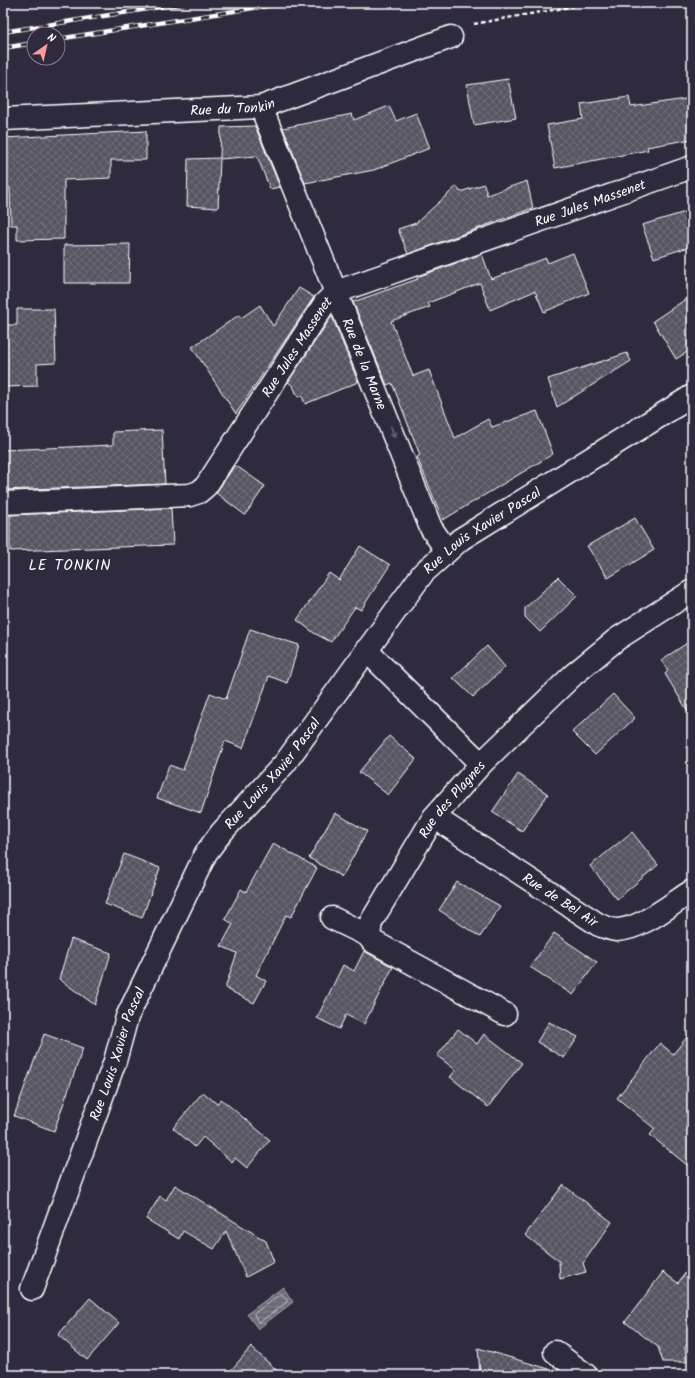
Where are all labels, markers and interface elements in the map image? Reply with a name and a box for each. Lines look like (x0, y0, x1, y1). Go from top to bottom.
north arrow (26, 26, 66, 66)
text: N (43, 29, 59, 48)
street label: Rue du Tonkin (190, 93, 278, 122)
street label: Rue Jules Massenet (532, 174, 650, 233)
street label: Rue Jules Massenet (256, 291, 338, 402)
street label: Rue de la Marne (335, 315, 392, 414)
one-way arrow (389, 426, 397, 438)
street label: Rue Louis Xavier Pascal (419, 482, 546, 580)
district label: LE TONKIN (28, 554, 112, 578)
street label: Rue Louis Xavier Pascal (219, 713, 327, 835)
street label: Rue des Plagnes (414, 756, 491, 843)
street label: Rue de Bel Air (518, 868, 603, 934)
street label: Rue Louis Xavier Pascal (84, 983, 152, 1124)

